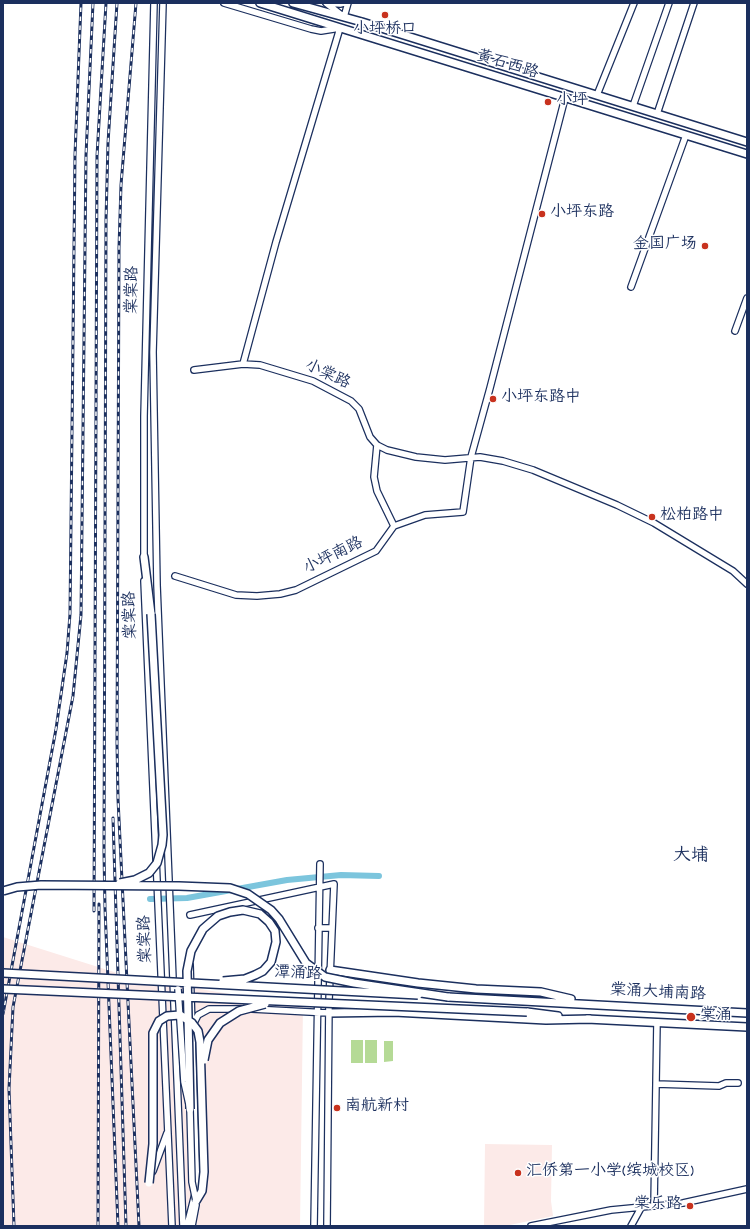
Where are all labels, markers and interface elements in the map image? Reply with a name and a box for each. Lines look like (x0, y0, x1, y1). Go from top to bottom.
marker: 小坪桥口 (380, 10, 390, 20)
place label: 小坪桥口 (353, 21, 417, 41)
street label: 黄石西路 (474, 47, 540, 85)
place label: 小坪 (556, 92, 588, 112)
marker: 小坪 (543, 97, 553, 107)
place label: 小坪东路 (550, 204, 614, 224)
marker: 小坪东路 (537, 209, 547, 219)
place label: 金国广场 (633, 236, 697, 256)
marker: 金国广场 (700, 241, 710, 251)
street label: 棠棠路 (124, 266, 144, 314)
street label: 小棠路 (301, 357, 353, 395)
place label: 小坪东路中 (501, 389, 581, 409)
marker: 小坪东路中 (488, 394, 498, 404)
place label: 松柏路中 (660, 507, 724, 527)
marker: 松柏路中 (647, 512, 657, 522)
street label: 小坪南路 (301, 534, 367, 580)
street label: 棠棠路 (122, 591, 142, 639)
district label: 大埔 (673, 847, 709, 869)
street label: 棠棠路 (137, 915, 157, 963)
street label: 潭涌路 (274, 964, 322, 986)
street label: 棠涌大埔南路 (610, 982, 706, 1006)
place label: 棠涌 (700, 1007, 732, 1027)
marker: 棠涌 (685, 1011, 697, 1023)
place label: 南航新村 (345, 1098, 409, 1118)
marker: 南航新村 (332, 1103, 342, 1113)
place label: 汇侨第一小学(缤城校区) (526, 1163, 694, 1183)
marker: 汇侨第一小学(缤城校区) (513, 1168, 523, 1178)
place label: 棠乐路 (634, 1196, 682, 1216)
marker: 棠乐路 (685, 1201, 695, 1211)

